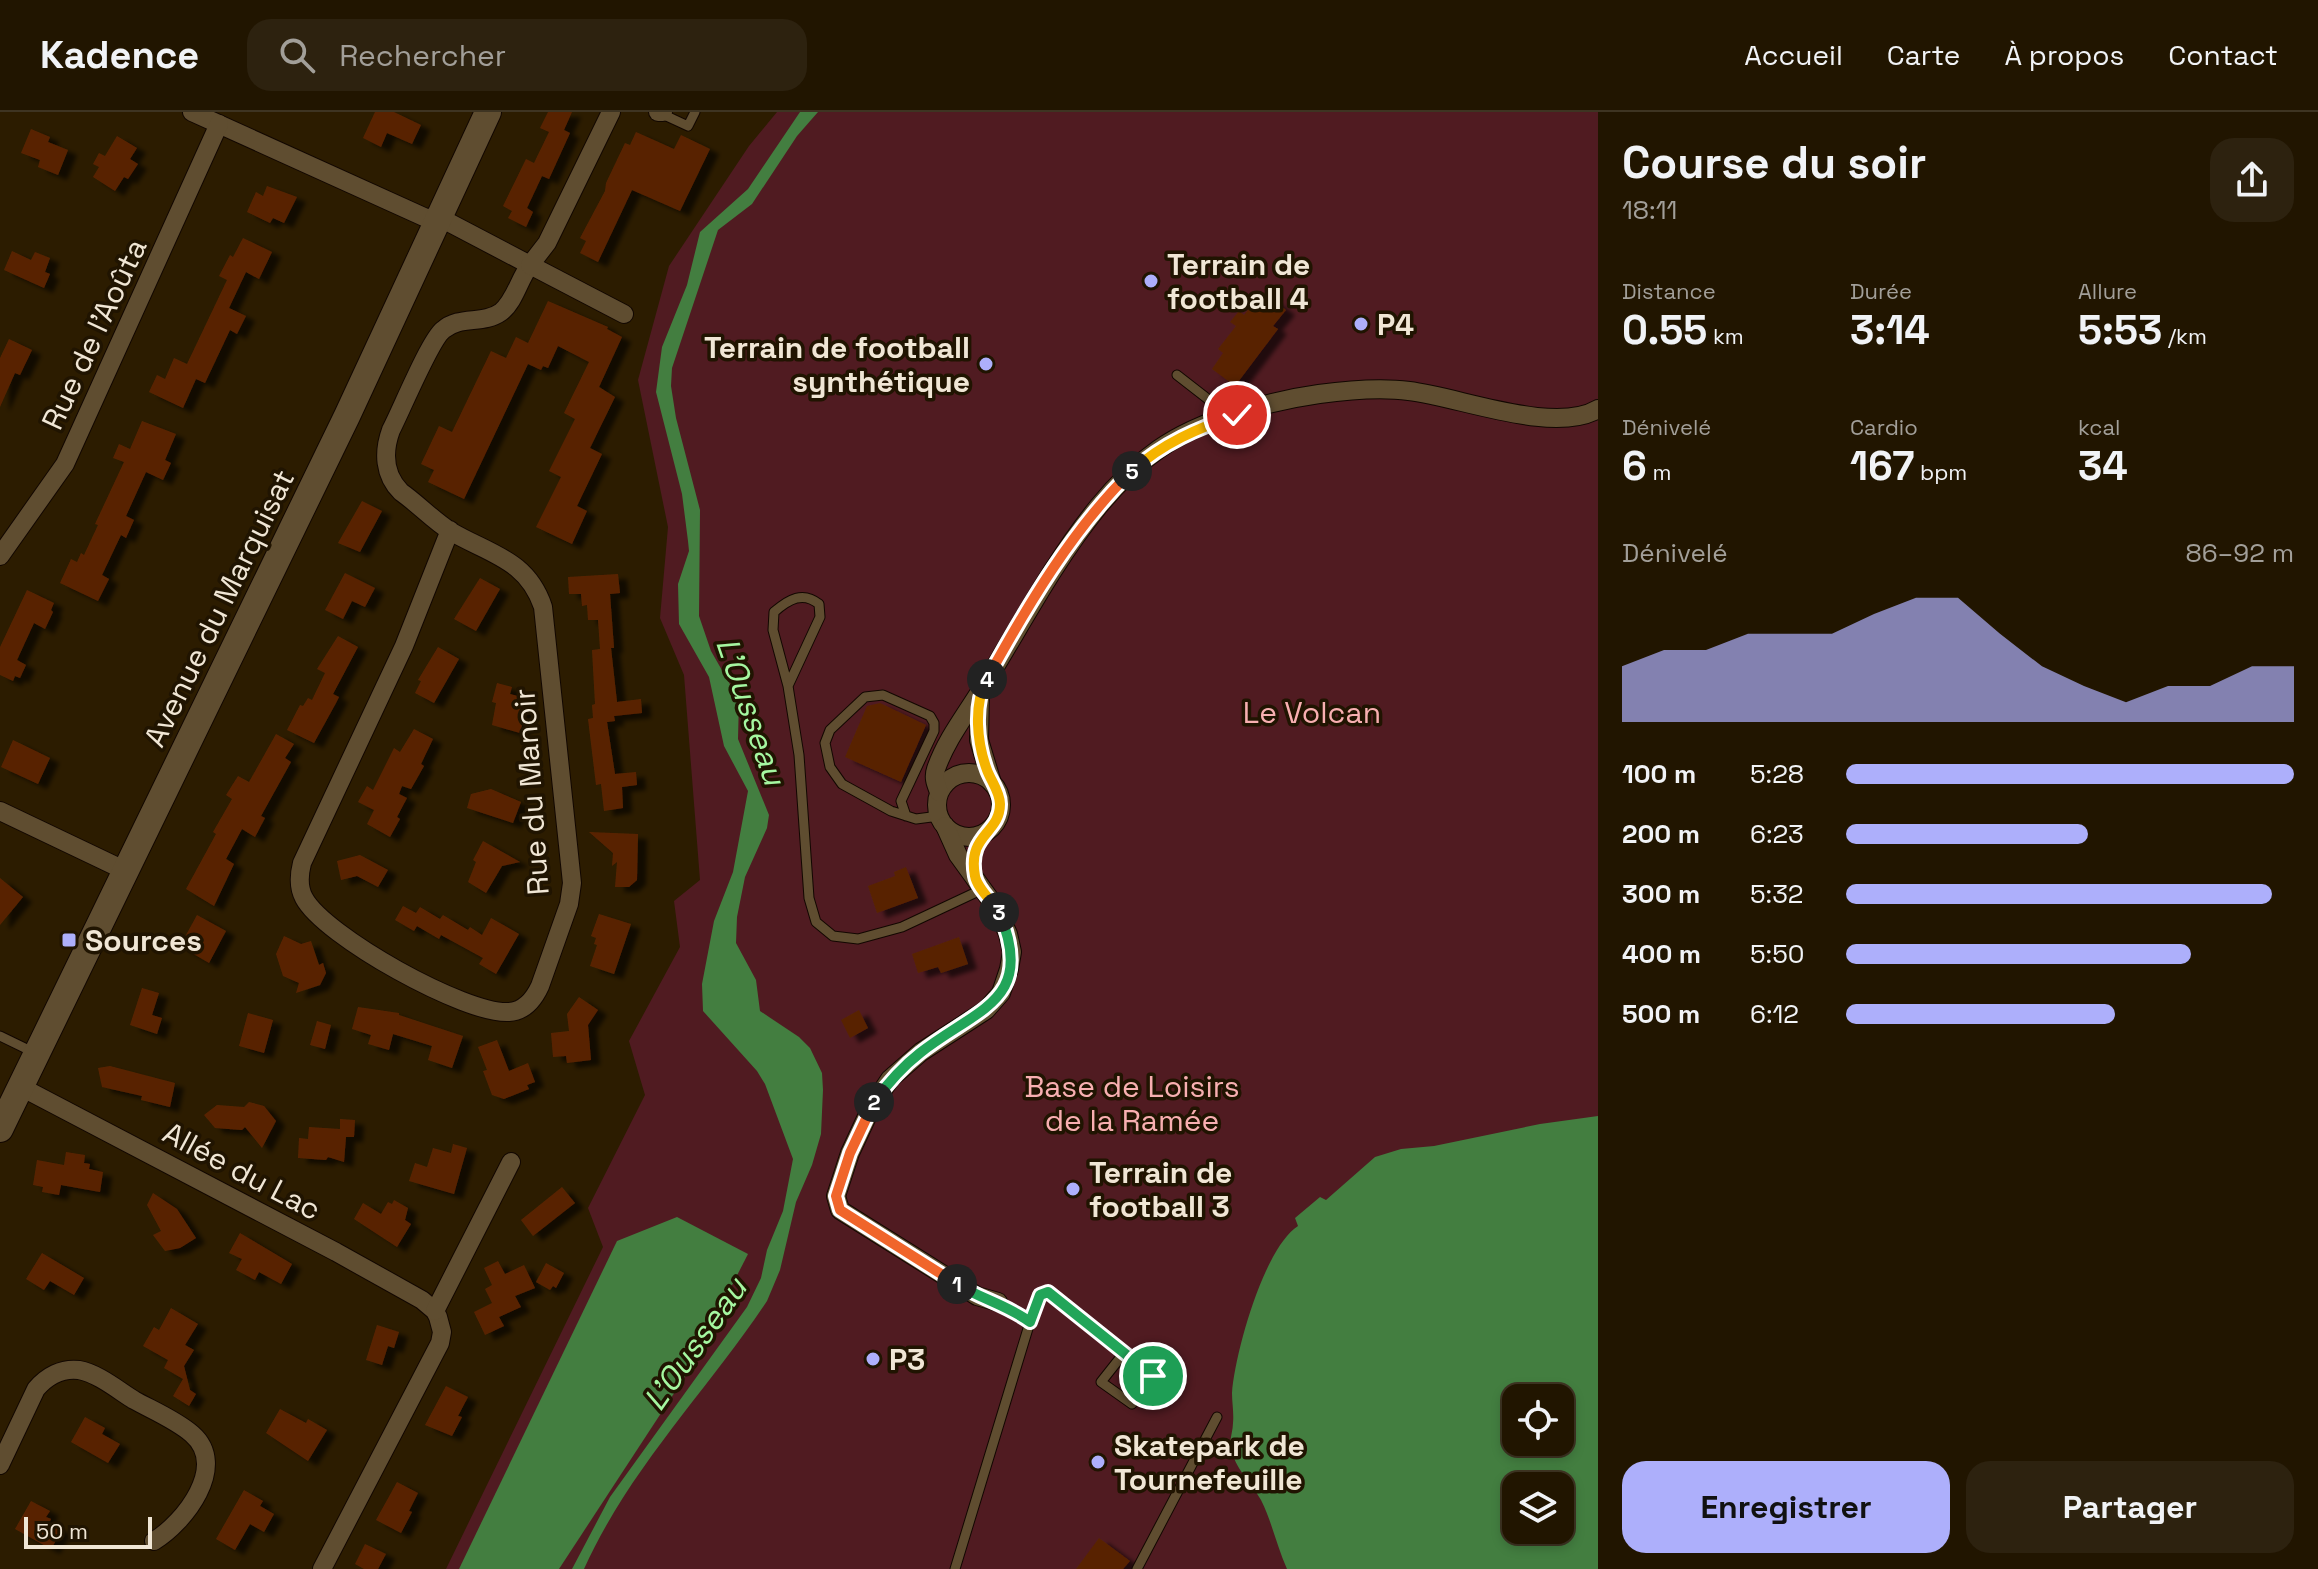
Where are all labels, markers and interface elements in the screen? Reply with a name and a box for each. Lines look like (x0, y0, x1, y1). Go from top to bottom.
search box (247, 19, 807, 91)
text: Kadence (40, 31, 199, 79)
icon: search (275, 33, 319, 77)
text: Rechercher (339, 36, 506, 75)
text: Accueil (1744, 37, 1843, 73)
text: Carte (1887, 37, 1960, 73)
text: À propos (2004, 37, 2124, 73)
text: Contact (2168, 37, 2278, 73)
text: Course du soir (1622, 135, 1926, 191)
button: share (2210, 138, 2294, 222)
text: 18:11 (1622, 193, 1677, 227)
street label: Rue de l'Aoûta (33, 232, 155, 436)
place label: Terrain de football 4 (1167, 245, 1310, 318)
marker: Terrain de football 4 (1142, 272, 1160, 290)
text: Distance (1622, 277, 1716, 305)
text: Durée (1850, 277, 1912, 305)
text: Allure (2078, 277, 2137, 305)
place label: P4 (1377, 305, 1414, 344)
text: 0.55 (1622, 305, 1707, 356)
text: 3:14 (1850, 305, 1930, 356)
text: 5:53 (2078, 305, 2162, 356)
marker: P4 (1352, 315, 1370, 333)
text: km (1707, 322, 1744, 350)
text: /km (2162, 322, 2207, 350)
place label: Terrain de football synthétique (704, 328, 970, 401)
marker: Terrain de football synthétique (977, 355, 995, 373)
pin (1203, 381, 1271, 449)
icon: check (1215, 393, 1259, 437)
text: Dénivelé (1622, 413, 1711, 441)
text: Cardio (1850, 413, 1918, 441)
text: kcal (2078, 413, 2120, 441)
text: 6 (1622, 441, 1647, 492)
text: 167 (1850, 441, 1914, 492)
text: 34 (2078, 441, 2128, 492)
pin: 5 (1112, 451, 1152, 491)
text: 5 (1125, 457, 1139, 485)
text: m (1647, 458, 1671, 486)
text: bpm (1914, 458, 1967, 486)
street label: Avenue du Marquisat (135, 463, 303, 753)
text: Dénivelé (1622, 536, 1728, 570)
text: 86–92 m (2185, 536, 2294, 570)
water label: L'Ousseau (707, 632, 795, 791)
pin: 4 (967, 659, 1007, 699)
text: 4 (980, 665, 994, 693)
street label: Rue du Manoir (504, 687, 558, 897)
park label: Le Volcan (1243, 693, 1381, 732)
text: 100 m (1622, 757, 1696, 791)
text: 5:28 (1750, 757, 1804, 791)
text: 200 m (1622, 817, 1700, 851)
text: 6:23 (1750, 817, 1804, 851)
text: 300 m (1622, 877, 1700, 911)
text: 5:32 (1750, 877, 1804, 911)
pin: 3 (979, 892, 1019, 932)
text: 3 (992, 898, 1006, 926)
place label: Sources (85, 921, 202, 960)
marker: Sources (60, 931, 78, 949)
text: 400 m (1622, 937, 1701, 971)
text: 5:50 (1750, 937, 1804, 971)
text: 500 m (1622, 997, 1700, 1031)
text: 6:12 (1750, 997, 1799, 1031)
park label: Base de Loisirs de la Ramée (1024, 1067, 1240, 1140)
pin: 2 (854, 1082, 894, 1122)
text: 2 (867, 1088, 881, 1116)
street label: Allée du Lac (156, 1113, 328, 1229)
place label: Terrain de football 3 (1089, 1153, 1232, 1226)
marker: Terrain de football 3 (1064, 1180, 1082, 1198)
pin: 1 (937, 1264, 977, 1304)
water label: L'Ousseau (635, 1269, 756, 1418)
text: 1 (952, 1270, 962, 1298)
place label: P3 (889, 1340, 925, 1379)
pin (1119, 1342, 1187, 1410)
marker: P3 (864, 1350, 882, 1368)
icon: arrive (1131, 1354, 1175, 1398)
map controls (1502, 1384, 1574, 1544)
button: locate (1502, 1384, 1574, 1456)
place label: Skatepark de Tournefeuille (1114, 1426, 1305, 1499)
marker: Skatepark de Tournefeuille (1089, 1453, 1107, 1471)
button: Enregistrer (1622, 1461, 1950, 1553)
button: Partager (1966, 1461, 2294, 1553)
button: layers (1502, 1472, 1574, 1544)
scale bar (24, 1513, 152, 1549)
text: 50 m (36, 1517, 88, 1545)

